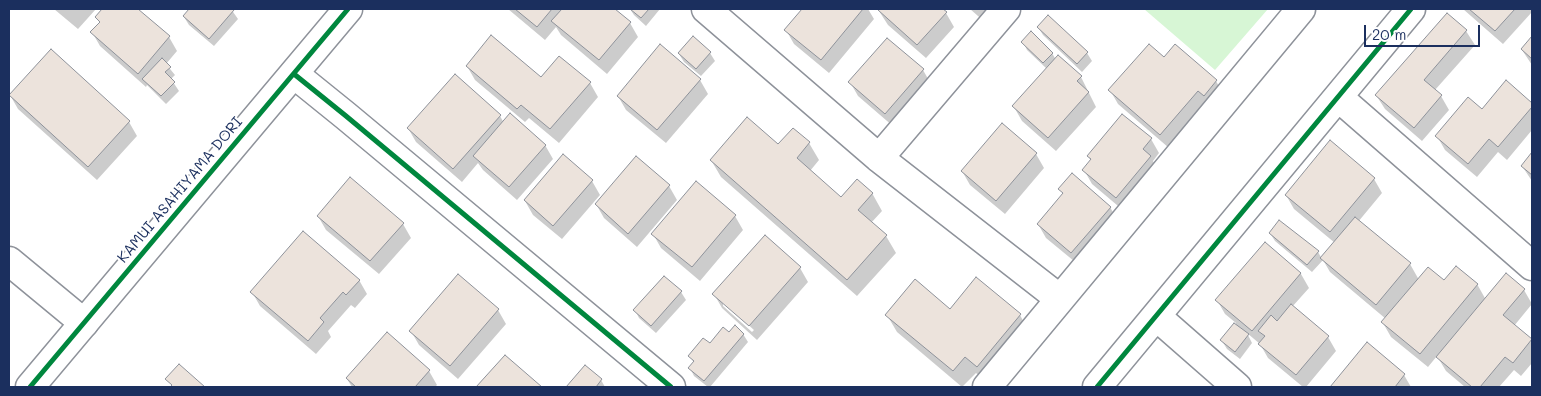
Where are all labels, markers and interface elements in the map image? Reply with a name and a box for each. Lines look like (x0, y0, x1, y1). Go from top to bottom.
scale bar (1366, 15, 1482, 47)
text: 20 m (1372, 24, 1406, 44)
street label: KAMUI ASAHIYAMA DORI (114, 113, 246, 267)

